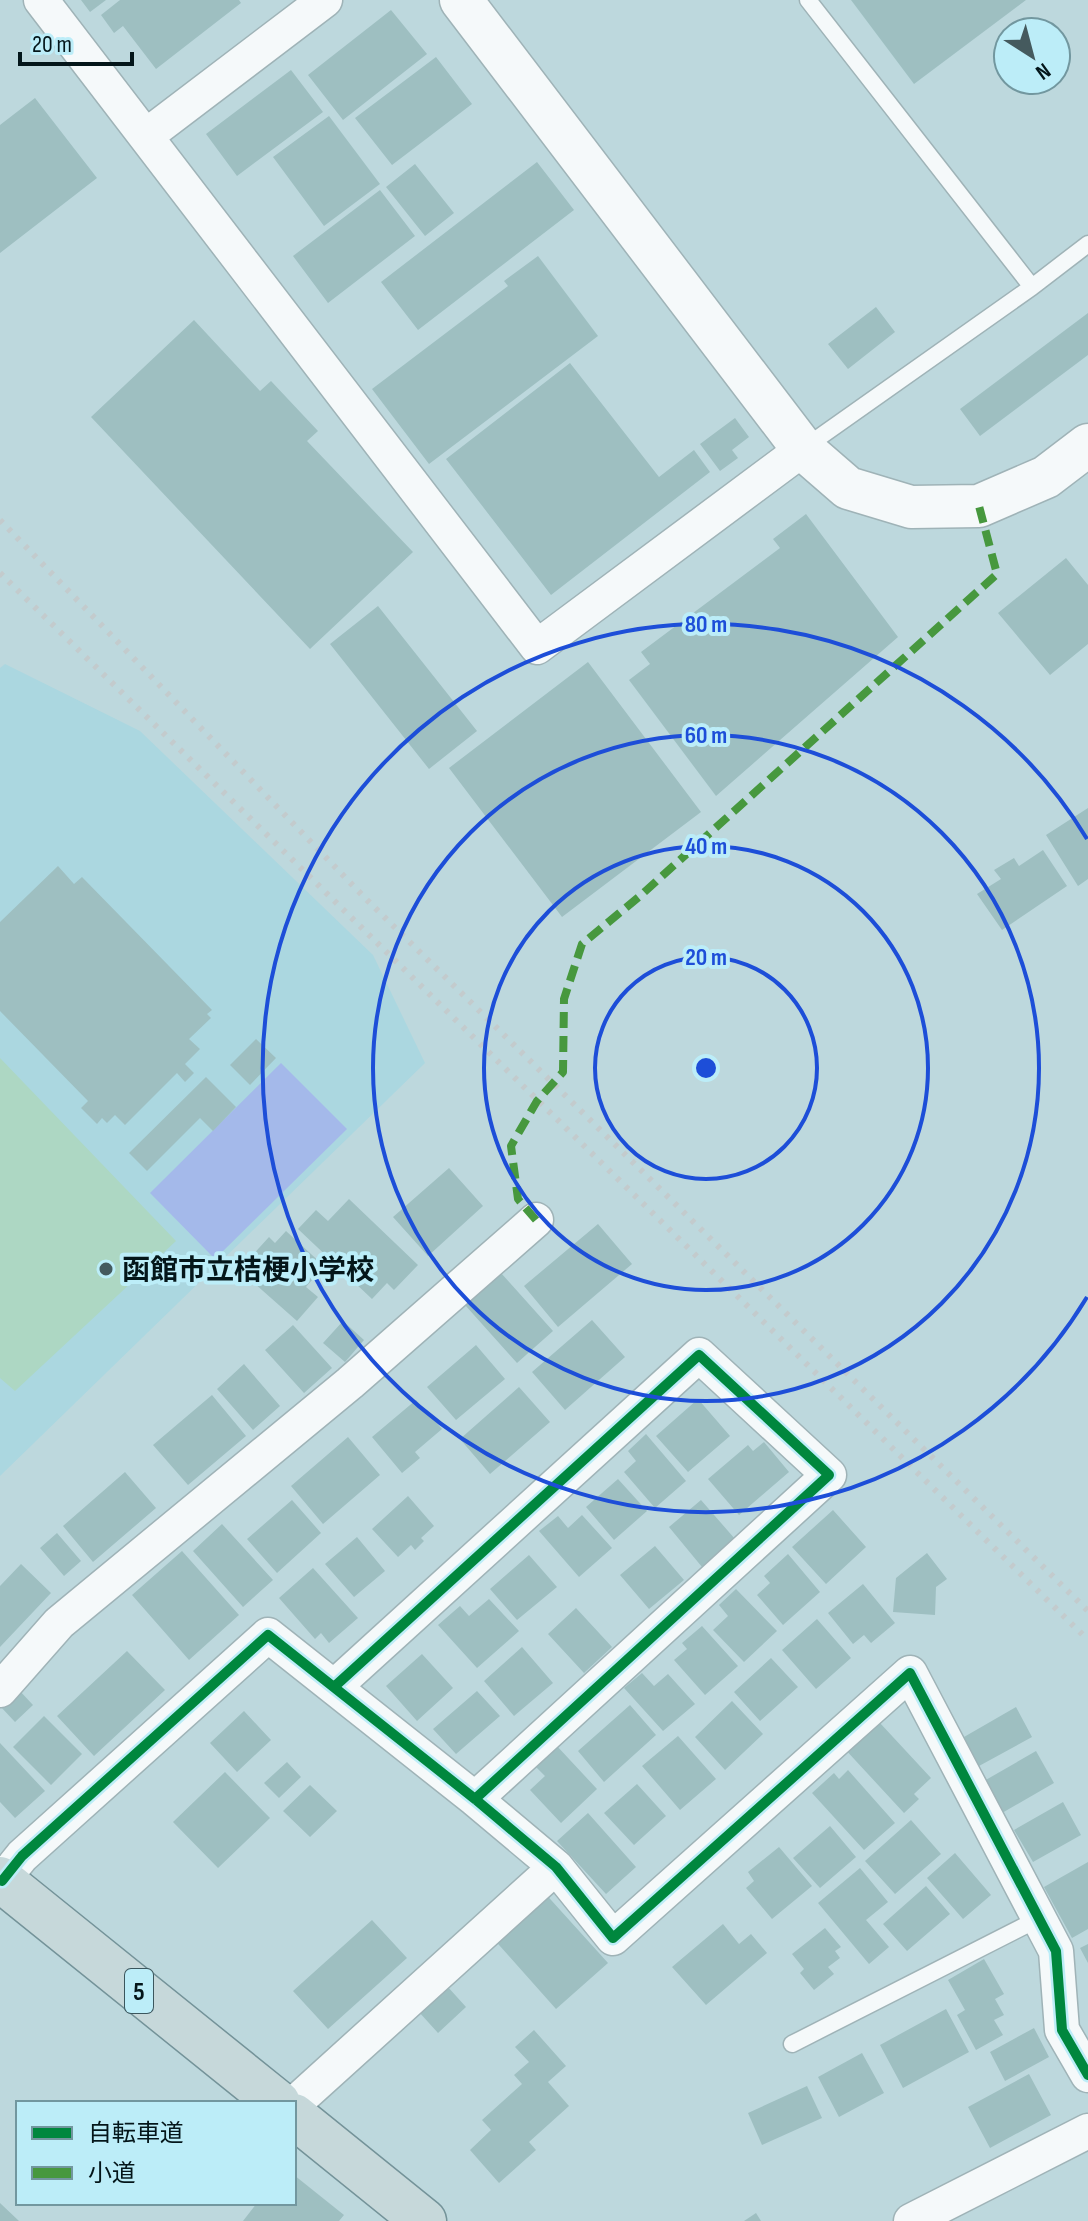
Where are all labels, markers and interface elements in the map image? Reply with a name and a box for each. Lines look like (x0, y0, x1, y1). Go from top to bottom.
scale bar (20, 16, 132, 66)
north arrow (992, 16, 1072, 96)
text: 20 m (32, 30, 72, 59)
text: N (1030, 57, 1056, 85)
text: 80 m (685, 610, 727, 639)
text: 60 m (685, 721, 727, 750)
text: 40 m (685, 832, 727, 861)
text: 20 m (685, 943, 727, 972)
centre of rings (692, 1054, 720, 1082)
place label: 函館市立桔梗小学校 (122, 1254, 374, 1287)
marker: 函館市立桔梗小学校 (97, 1260, 115, 1278)
road number: 5 (125, 1969, 153, 2013)
legend (16, 2101, 296, 2205)
text: 自転車道 (88, 2119, 184, 2148)
text: 小道 (88, 2159, 136, 2188)

